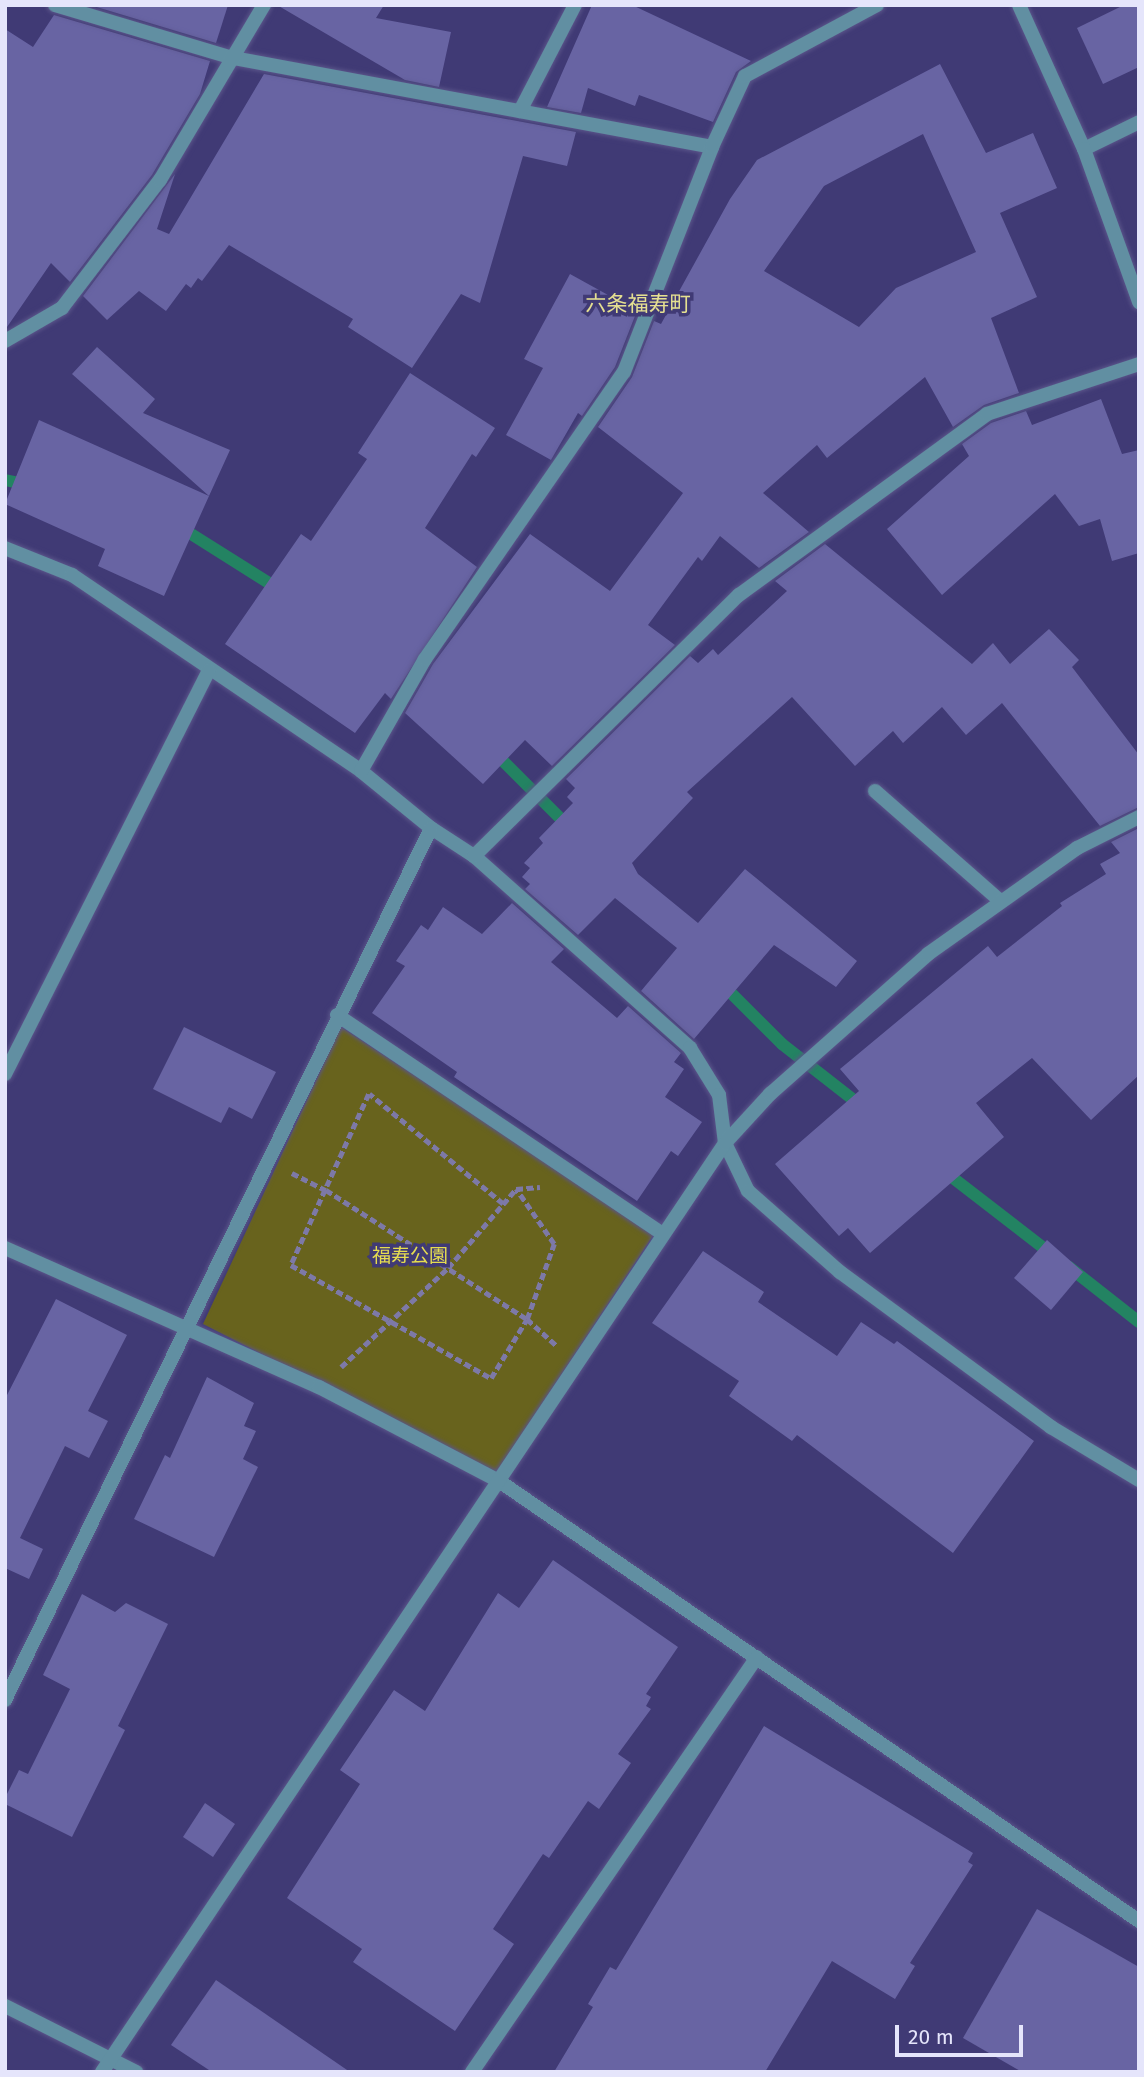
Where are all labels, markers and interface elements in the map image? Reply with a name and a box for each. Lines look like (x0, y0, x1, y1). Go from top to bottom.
district label: 六条福寿町 (586, 291, 690, 317)
park label: 福寿公園 (372, 1245, 448, 1267)
scale bar (899, 2010, 1027, 2054)
text: 20 m (908, 2024, 954, 2050)

